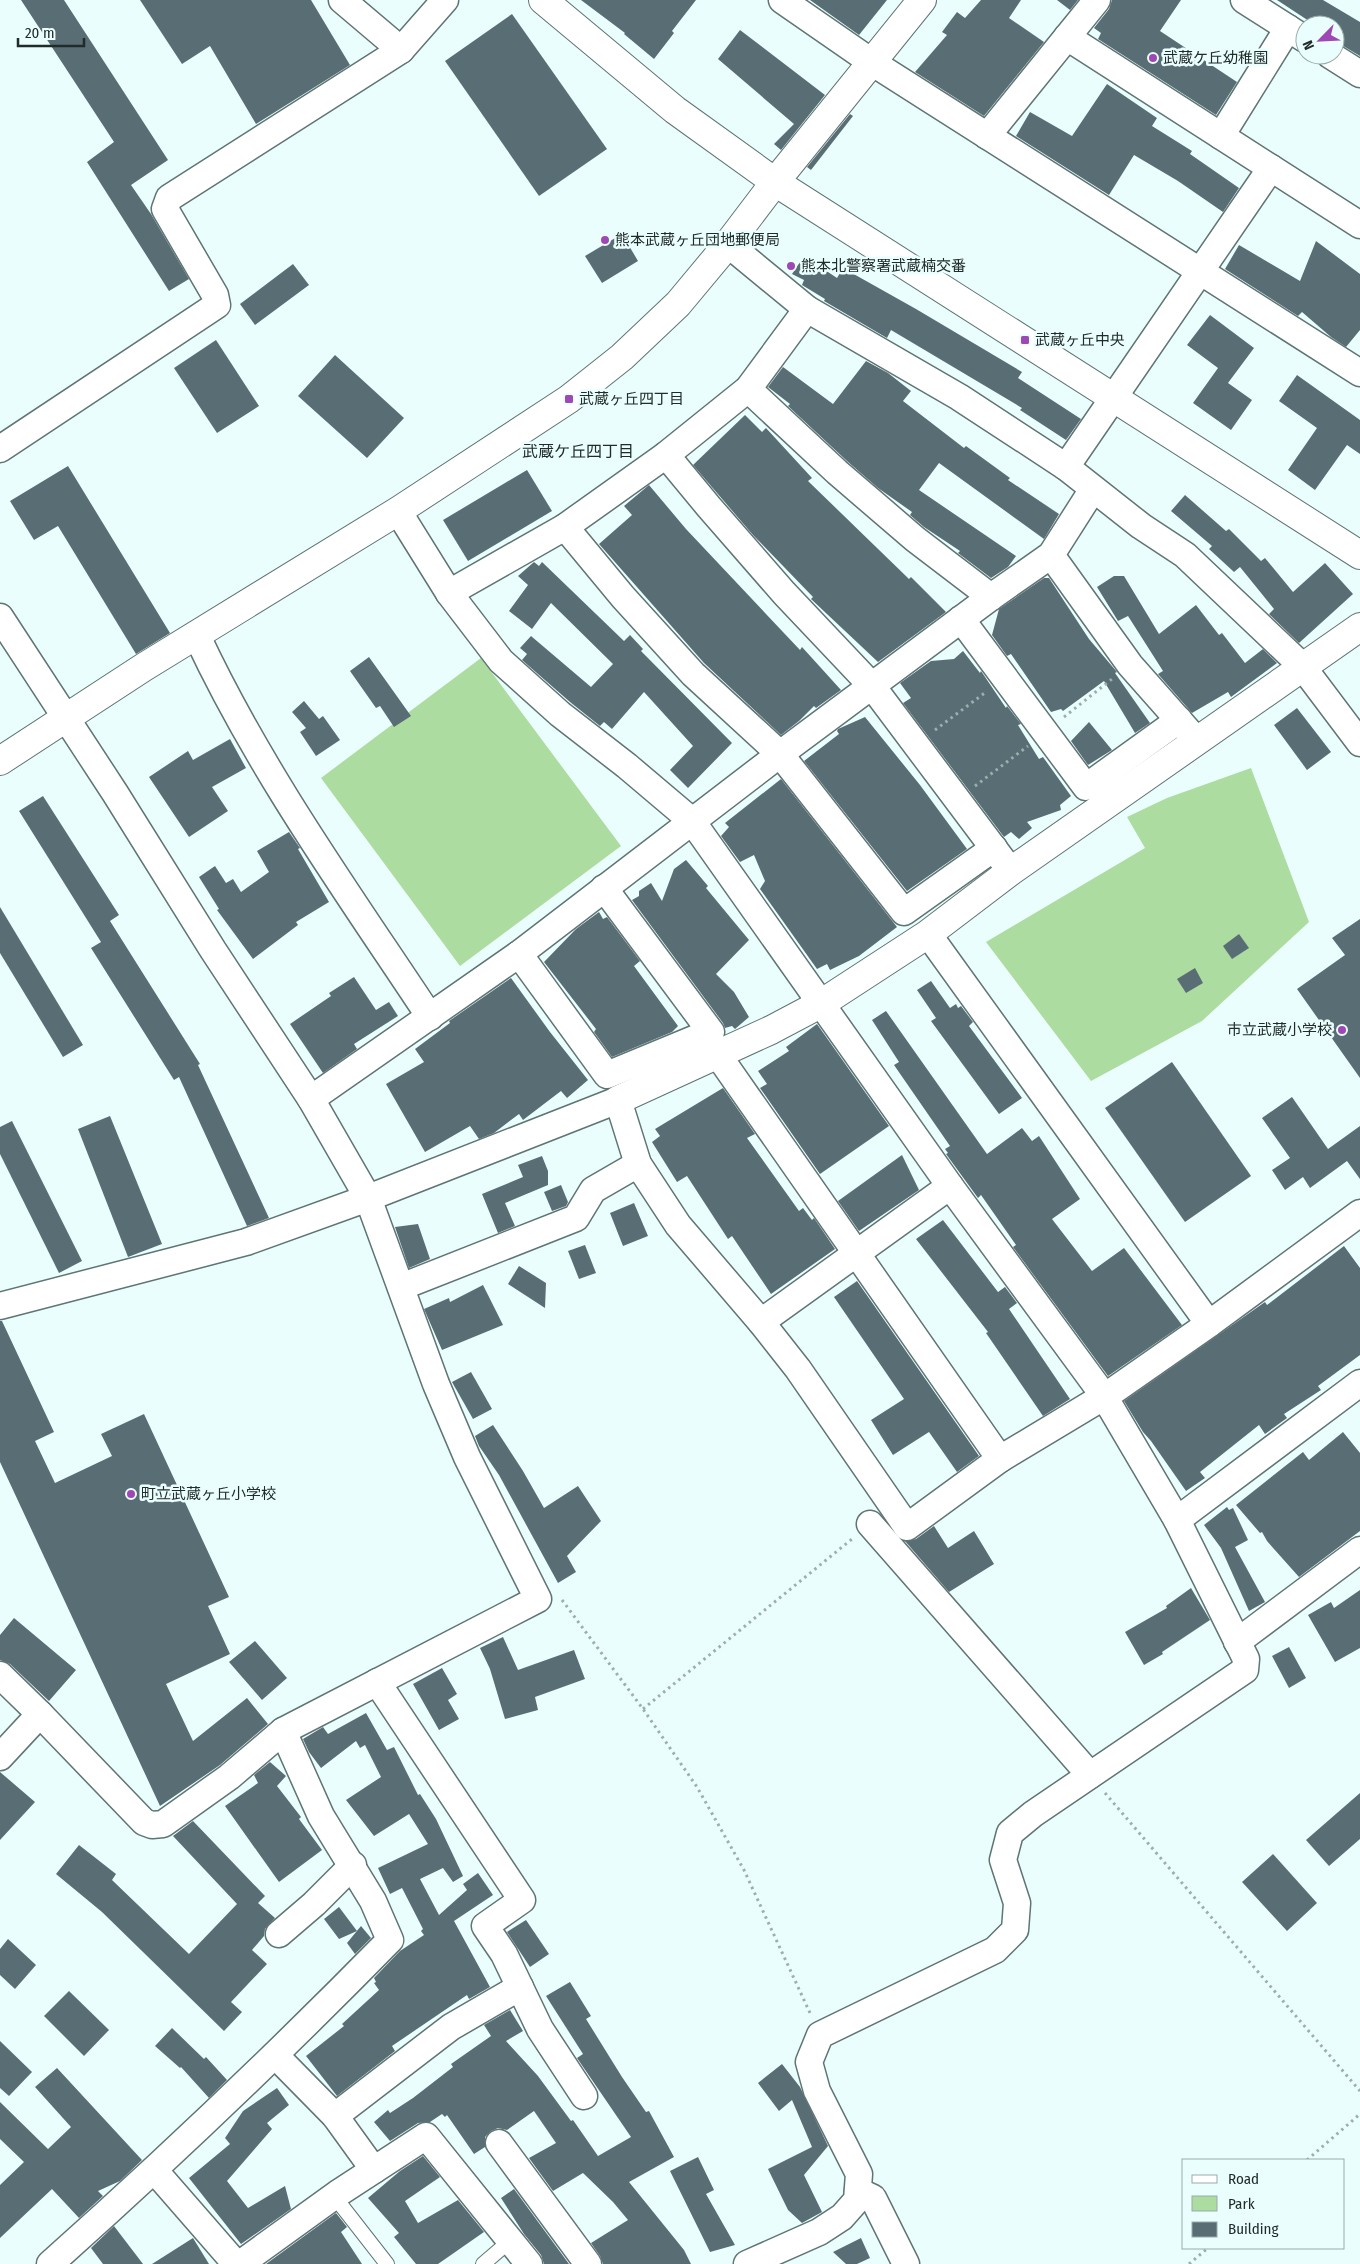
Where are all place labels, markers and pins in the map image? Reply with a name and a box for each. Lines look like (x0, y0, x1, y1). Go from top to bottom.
place label: 武蔵ケ丘幼稚園 (1163, 49, 1268, 67)
marker: 武蔵ケ丘幼稚園 (1147, 52, 1159, 64)
place label: 熊本武蔵ヶ丘団地郵便局 (615, 231, 780, 249)
marker: 熊本武蔵ヶ丘団地郵便局 (599, 234, 611, 246)
place label: 熊本北警察署武蔵楠交番 (801, 257, 966, 275)
marker: 熊本北警察署武蔵楠交番 (785, 260, 797, 272)
place label: 武蔵ヶ丘中央 (1035, 331, 1125, 349)
marker: 武蔵ヶ丘中央 (1019, 334, 1031, 346)
place label: 武蔵ヶ丘四丁目 (579, 390, 684, 408)
marker: 武蔵ヶ丘四丁目 (563, 393, 575, 405)
place label: 市立武蔵小学校 (1227, 1021, 1332, 1039)
marker: 市立武蔵小学校 (1336, 1024, 1348, 1036)
place label: 町立武蔵ヶ丘小学校 (141, 1485, 276, 1503)
marker: 町立武蔵ヶ丘小学校 (125, 1488, 137, 1500)

